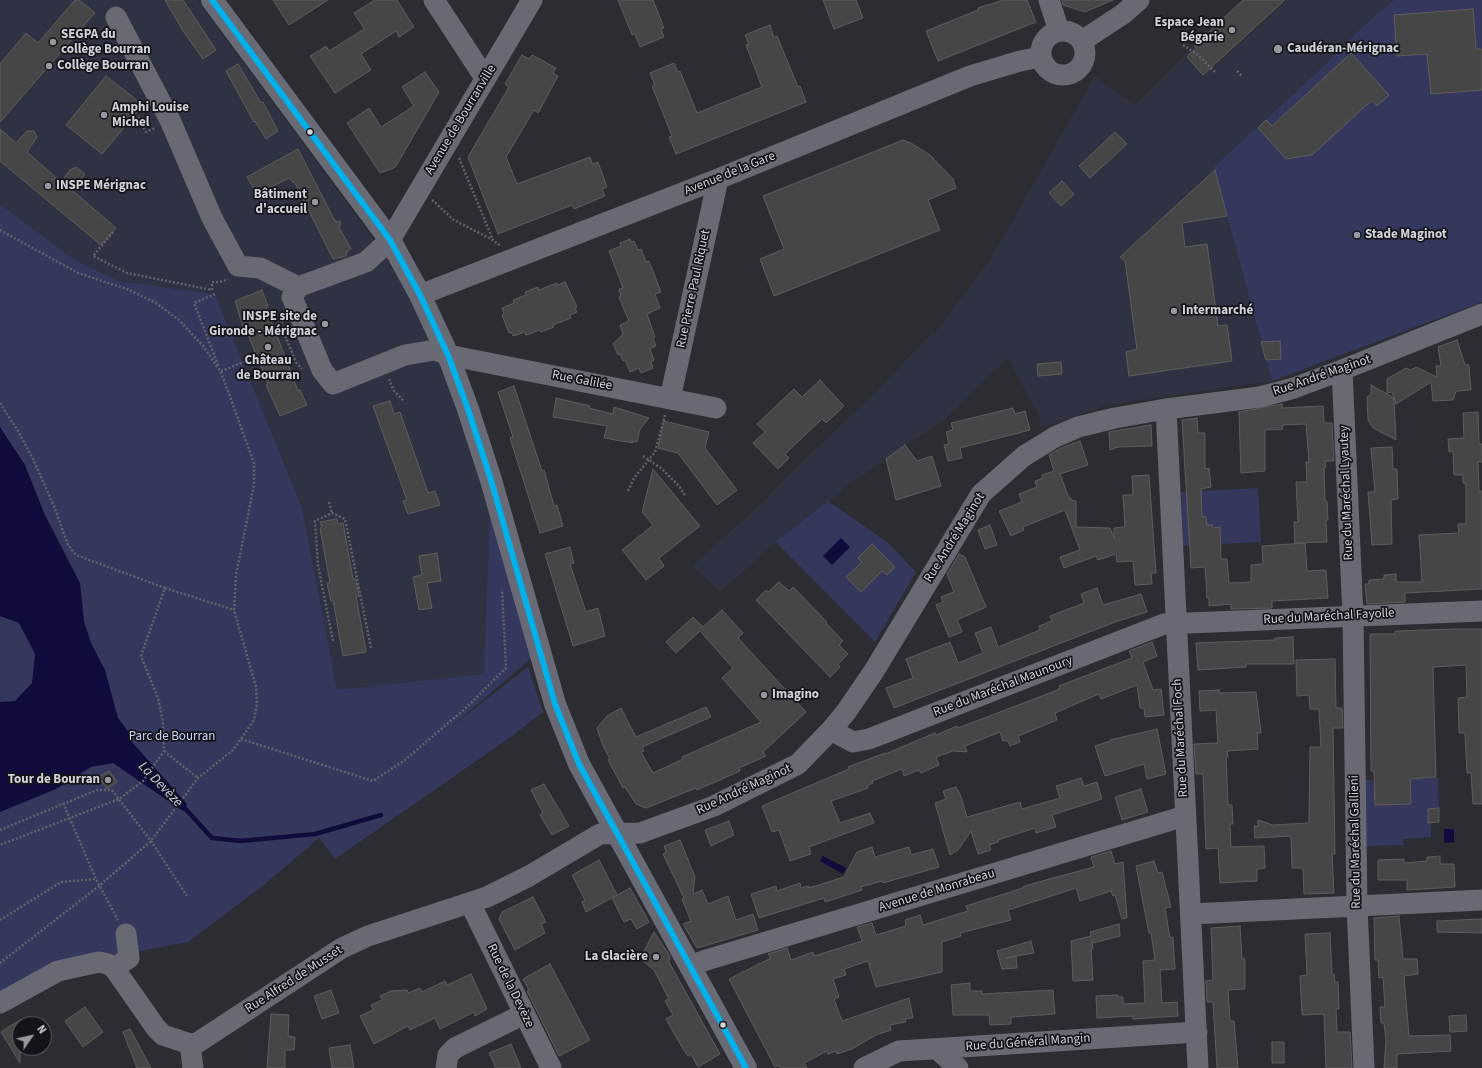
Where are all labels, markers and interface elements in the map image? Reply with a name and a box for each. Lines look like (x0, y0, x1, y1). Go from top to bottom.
place label: Espace Jean Bégarie (1154, 15, 1224, 46)
marker: Espace Jean Bégarie (1227, 25, 1237, 35)
place label: SEGPA du collège Bourran (61, 27, 151, 58)
marker: SEGPA du collège Bourran (48, 37, 58, 47)
place label: Caudéran-Mérignac (1287, 41, 1399, 57)
marker: Caudéran-Mérignac (1272, 43, 1284, 55)
place label: Collège Bourran (57, 58, 149, 74)
marker: Collège Bourran (44, 61, 54, 71)
street label: Avenue de Bourranville (422, 62, 500, 178)
place label: Amphi Louise Michel (112, 100, 189, 131)
marker: Amphi Louise Michel (99, 110, 109, 120)
unlabelled marker (305, 127, 315, 137)
street label: Avenue de la Gare (682, 149, 778, 199)
place label: INSPE Mérignac (56, 178, 146, 194)
marker: INSPE Mérignac (43, 181, 53, 191)
place label: Bâtiment d'accueil (254, 187, 307, 218)
marker: Bâtiment d'accueil (310, 197, 320, 207)
place label: Stade Maginot (1365, 227, 1447, 243)
street label: Rue Pierre Paul Riquet (674, 228, 714, 350)
marker: Stade Maginot (1352, 230, 1362, 240)
place label: Intermarché (1182, 303, 1253, 319)
marker: Intermarché (1169, 306, 1179, 316)
place label: INSPE site de Gironde - Mérignac (209, 309, 317, 340)
marker: INSPE site de Gironde - Mérignac (320, 319, 330, 329)
marker: Château de Bourran (263, 342, 273, 352)
street label: Rue André Maginot (1271, 352, 1373, 400)
place label: Château de Bourran (236, 353, 300, 384)
street label: Rue Galilée (551, 368, 613, 394)
street label: Rue du Maréchal Lyautey (1337, 425, 1357, 561)
street label: Rue André Maginot (921, 490, 989, 586)
street label: Rue du Maréchal Fayolle (1263, 606, 1395, 628)
street label: Rue du Maréchal Maunoury (931, 653, 1075, 721)
street label: Rue du Maréchal Foch (1170, 678, 1192, 798)
place label: Imagino (772, 687, 819, 703)
marker: Imagino (759, 690, 769, 700)
park label: Parc de Bourran (129, 729, 215, 745)
water label: La Devèze (134, 759, 186, 811)
street label: Rue André Maginot (694, 761, 794, 819)
place label: Tour de Bourran (8, 772, 100, 788)
marker: Tour de Bourran (103, 775, 113, 785)
street label: Rue du Maréchal Gallieni (1347, 775, 1365, 909)
street label: Avenue de Monrabeau (877, 866, 997, 916)
street label: Rue de la Devèze (483, 942, 537, 1030)
street label: Rue Alfred de Musset (242, 943, 346, 1017)
place label: La Glacière (585, 949, 648, 965)
marker: La Glacière (651, 952, 661, 962)
north arrow (12, 1016, 52, 1056)
unlabelled marker (718, 1020, 728, 1030)
text: N (33, 1022, 50, 1037)
street label: Rue du Général Mangin (965, 1031, 1091, 1055)

